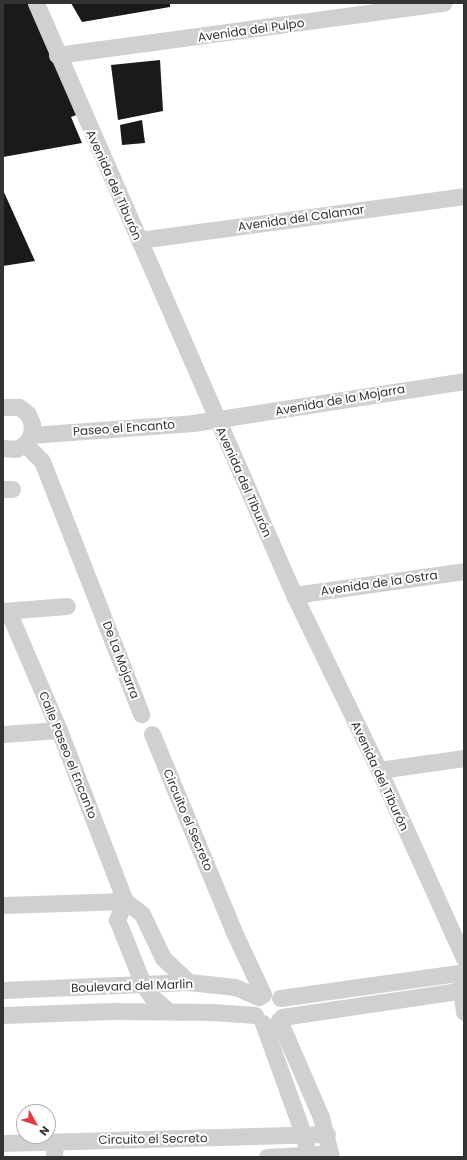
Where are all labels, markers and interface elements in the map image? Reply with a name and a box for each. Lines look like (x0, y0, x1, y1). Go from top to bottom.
street label: Avenida del Pulpo (197, 15, 305, 45)
street label: Avenida del Tiburón (83, 128, 145, 242)
street label: Avenida del Calamar (237, 202, 365, 234)
street label: Avenida de la Mojarra (274, 381, 406, 419)
street label: Paseo el Encanto (73, 417, 175, 439)
street label: Avenida del Tiburón (213, 425, 275, 539)
street label: Avenida de la Ostra (320, 568, 438, 598)
street label: De La Mojarra (100, 619, 142, 701)
street label: Calle Paseo el Encanto (36, 689, 100, 821)
street label: Avenida del Tiburón (348, 719, 412, 833)
street label: Circuito el Secreto (160, 767, 216, 873)
street label: Boulevard del Marlin (71, 977, 193, 995)
north arrow (16, 1104, 56, 1144)
text: N (36, 1123, 53, 1139)
street label: Circuito el Secreto (98, 1131, 208, 1147)

